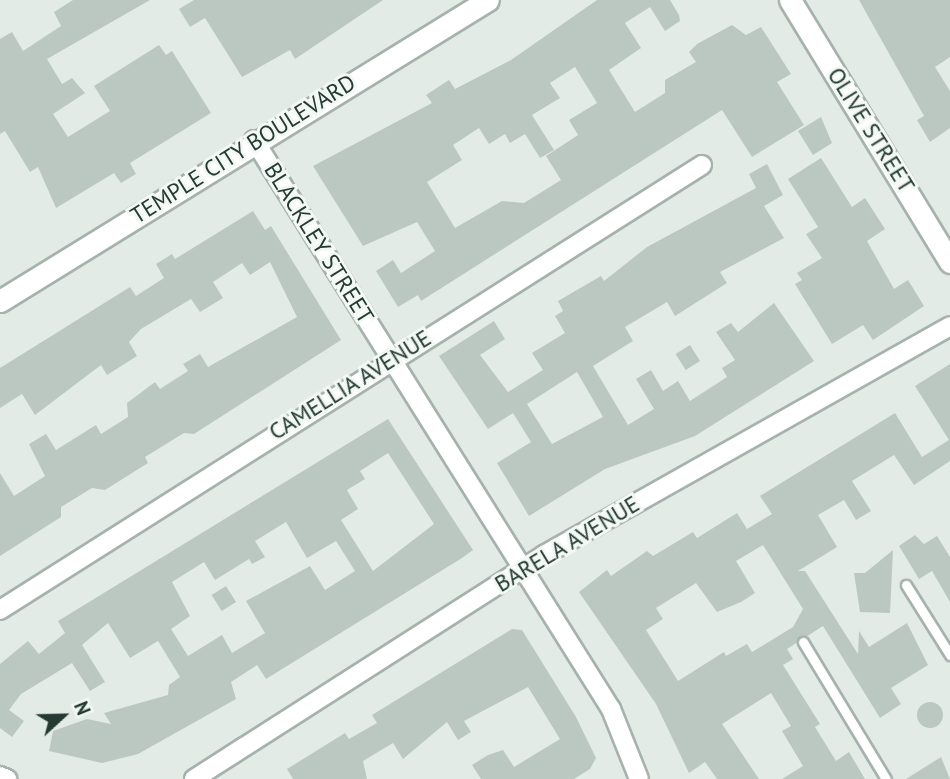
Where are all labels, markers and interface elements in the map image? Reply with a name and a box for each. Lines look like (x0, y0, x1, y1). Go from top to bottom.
street label: OLIVE STREET (822, 63, 920, 197)
street label: TEMPLE CITY BOULEVARD (125, 68, 361, 230)
street label: BLACKLEY STREET (258, 157, 380, 329)
street label: CAMELLIA AVENUE (263, 324, 437, 446)
street label: BARELA AVENUE (489, 490, 645, 598)
north arrow (28, 681, 98, 751)
text: N (69, 698, 96, 718)

